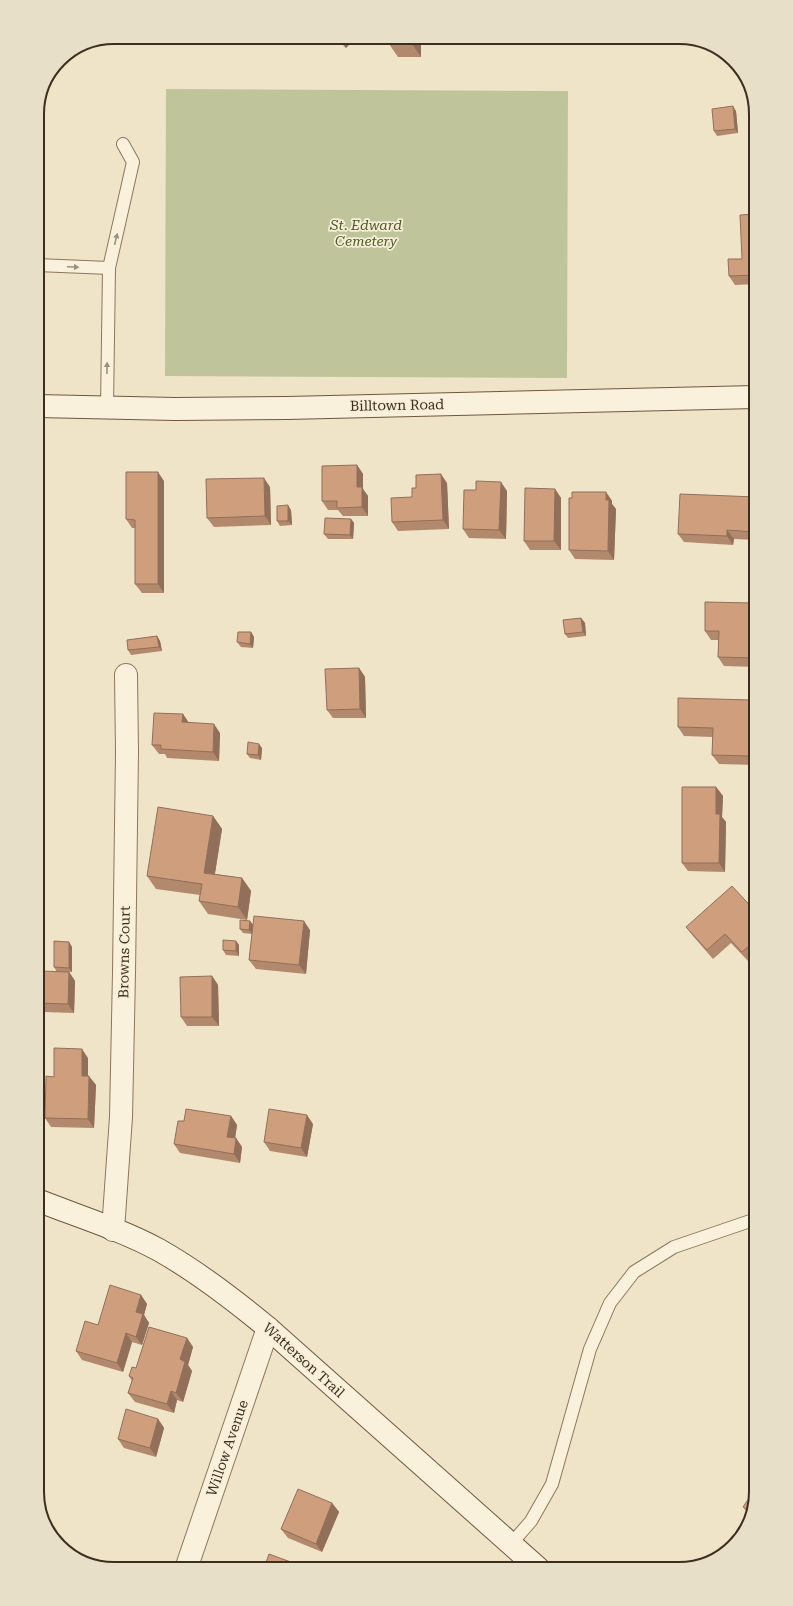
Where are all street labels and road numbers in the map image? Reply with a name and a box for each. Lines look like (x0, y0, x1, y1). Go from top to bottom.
street label: Billtown Road (350, 396, 444, 414)
street label: Browns Court (115, 906, 133, 998)
street label: Watterson Trail (260, 1319, 348, 1401)
street label: Willow Avenue (203, 1397, 251, 1498)

